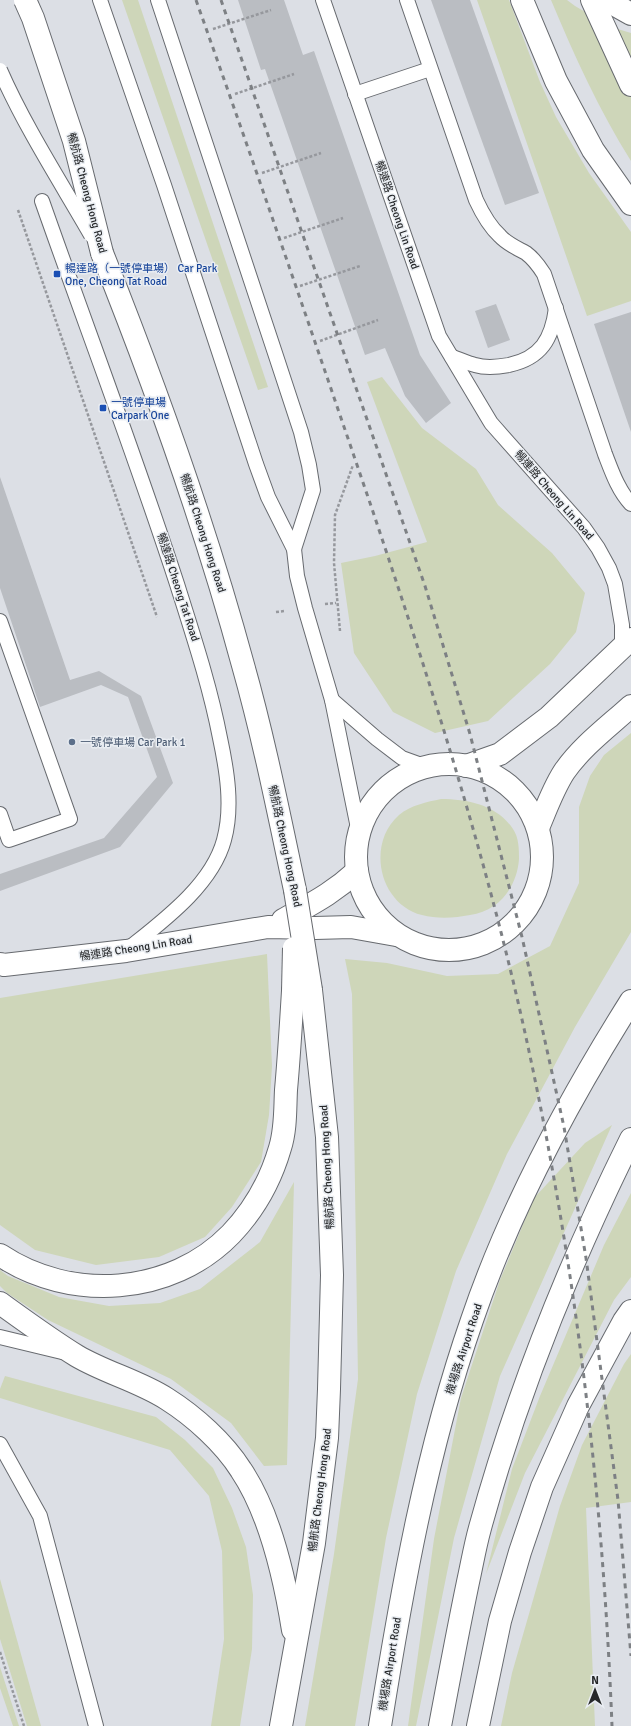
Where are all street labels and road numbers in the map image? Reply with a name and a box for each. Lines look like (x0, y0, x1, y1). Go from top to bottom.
street label: 暢航路 Cheong Hong Road (65, 131, 109, 255)
street label: 暢連路 Cheong Lin Road (372, 159, 422, 271)
street label: 暢連路 Cheong Lin Road (512, 448, 596, 542)
street label: 暢航路 Cheong Hong Road (178, 472, 228, 594)
street label: 暢達路 Cheong Tat Road (154, 531, 202, 643)
street label: 暢航路 Cheong Hong Road (266, 784, 304, 908)
street label: 暢連路 Cheong Lin Road (79, 933, 193, 963)
street label: 暢航路 Cheong Hong Road (317, 1104, 337, 1229)
street label: 機場路 Airport Road (443, 1302, 485, 1396)
street label: 暢航路 Cheong Hong Road (306, 1427, 334, 1553)
street label: 機場路 Airport Road (376, 1616, 404, 1712)

